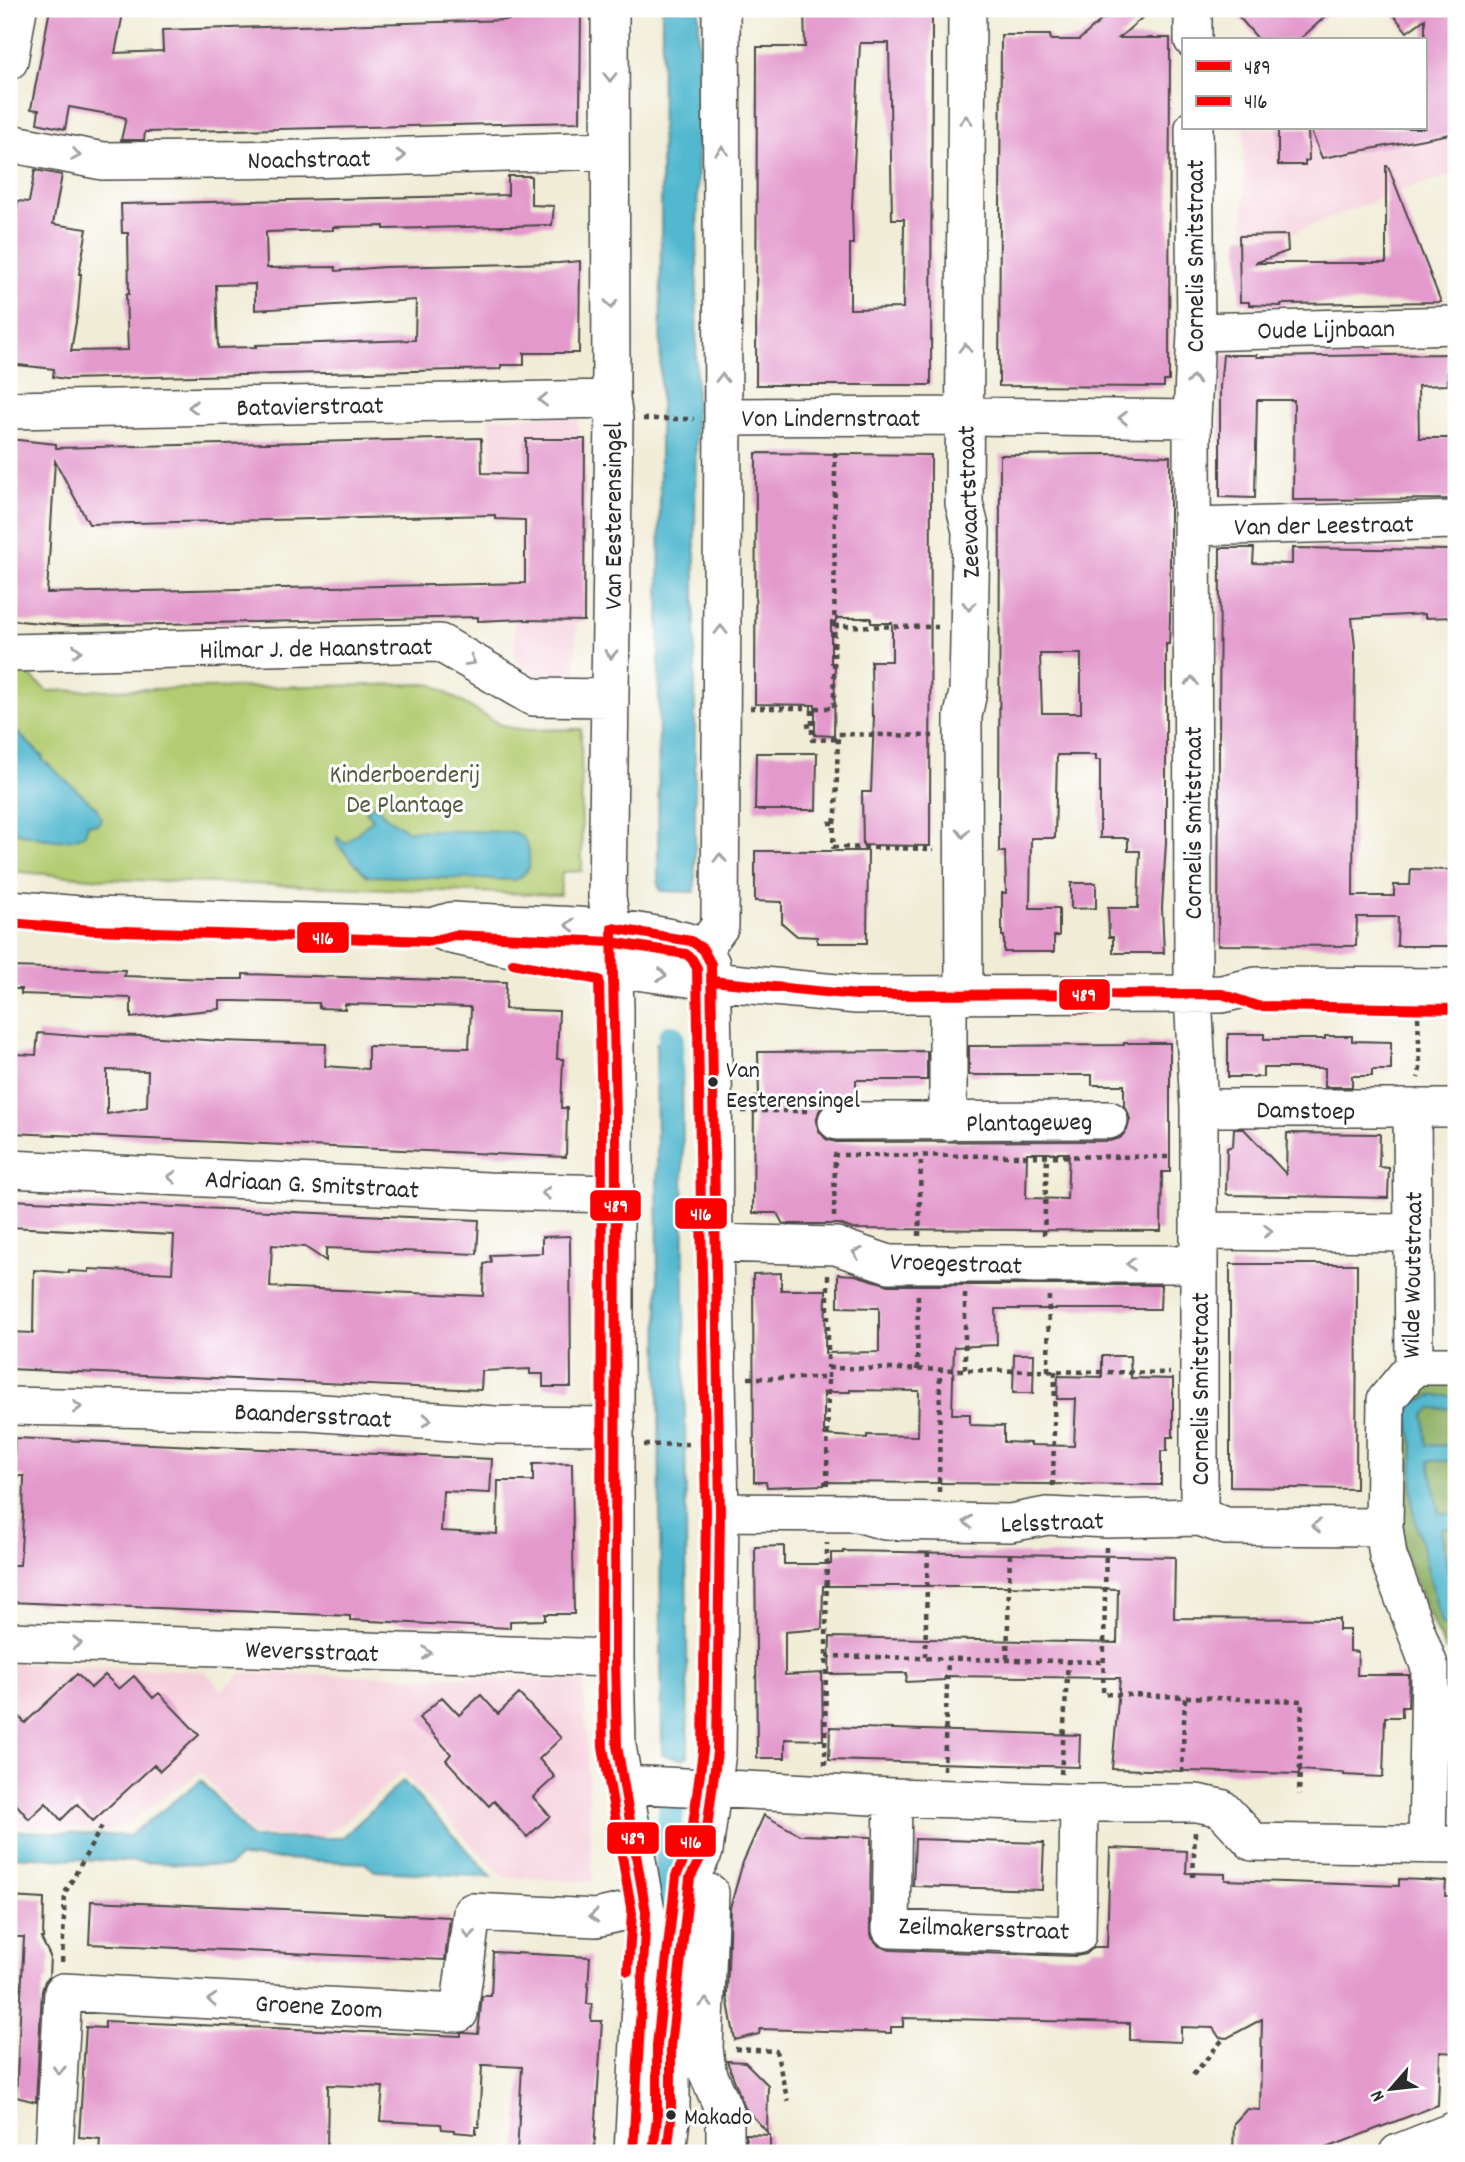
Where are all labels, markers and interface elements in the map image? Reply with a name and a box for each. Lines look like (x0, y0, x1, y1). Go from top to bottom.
legend (1182, 38, 1426, 130)
text: 489 (1244, 55, 1271, 85)
one-way arrow (602, 72, 618, 83)
text: 416 (1244, 89, 1268, 119)
one-way arrow (958, 115, 974, 125)
street label: Noachstraat (247, 142, 371, 181)
one-way arrow (714, 145, 730, 155)
one-way arrow (70, 147, 82, 162)
one-way arrow (395, 149, 406, 164)
street label: Cornelis Smitstraat (1179, 159, 1216, 353)
one-way arrow (603, 300, 619, 310)
street label: Oude Lijnbaan (1257, 312, 1395, 351)
one-way arrow (957, 342, 973, 353)
one-way arrow (714, 372, 730, 383)
one-way arrow (1186, 375, 1201, 386)
street label: Batavierstraat (236, 389, 384, 428)
one-way arrow (537, 392, 548, 408)
one-way arrow (187, 399, 198, 415)
street label: Von Lindernstraat (742, 402, 921, 439)
one-way arrow (1118, 410, 1128, 426)
street label: Van Eesterensingel (597, 422, 634, 610)
street label: Zeevaartstraat (949, 424, 992, 579)
street label: Van der Leestraat (1234, 507, 1415, 548)
one-way arrow (961, 601, 977, 612)
one-way arrow (713, 624, 729, 635)
street label: Hilmar J. de Haanstraat (199, 630, 433, 671)
one-way arrow (72, 644, 83, 659)
one-way arrow (603, 649, 618, 660)
one-way arrow (464, 653, 476, 666)
one-way arrow (1184, 676, 1200, 686)
street label: Cornelis Smitstraat (1177, 726, 1214, 920)
park label: Kinderboerderij De Plantage (330, 758, 480, 825)
one-way arrow (955, 828, 971, 839)
one-way arrow (712, 852, 728, 862)
one-way arrow (564, 918, 575, 933)
line badge: 416 (296, 921, 350, 954)
text: 416 (312, 927, 334, 954)
one-way arrow (656, 967, 668, 982)
line badge: 489 (1058, 978, 1111, 1011)
text: 489 (1072, 984, 1096, 1011)
place label: Van Eesterensingel (726, 1055, 860, 1119)
marker: Van Eesterensingel (706, 1075, 720, 1089)
street label: Damstoep (1256, 1093, 1356, 1132)
street label: Plantageweg (966, 1105, 1093, 1144)
street label: Adriaan G. Smitstraat (204, 1162, 420, 1211)
one-way arrow (167, 1169, 178, 1184)
one-way arrow (541, 1185, 552, 1200)
line badge: 489 (589, 1189, 642, 1222)
street label: Wilde Woutstraat (1395, 1191, 1434, 1359)
text: 489 (604, 1195, 628, 1222)
line badge: 416 (674, 1197, 728, 1230)
text: 416 (690, 1203, 712, 1230)
one-way arrow (1263, 1224, 1274, 1239)
street label: Vroegestraat (889, 1245, 1023, 1286)
one-way arrow (851, 1247, 863, 1261)
one-way arrow (1125, 1256, 1136, 1272)
street label: Cornelis Smitstraat (1184, 1292, 1221, 1486)
street label: Baandersstraat (233, 1395, 393, 1440)
one-way arrow (72, 1399, 83, 1415)
one-way arrow (421, 1412, 432, 1427)
street label: Lelsstraat (1000, 1504, 1105, 1545)
one-way arrow (962, 1514, 973, 1529)
one-way arrow (1310, 1518, 1321, 1534)
street label: Weversstraat (245, 1633, 380, 1674)
one-way arrow (72, 1636, 83, 1651)
one-way arrow (422, 1646, 433, 1661)
line badge: 489 (606, 1821, 660, 1855)
line badge: 416 (664, 1824, 717, 1858)
text: 489 (621, 1827, 645, 1854)
text: 416 (680, 1831, 702, 1858)
one-way arrow (588, 1909, 599, 1924)
street label: Zeilmakersstraat (898, 1909, 1070, 1952)
one-way arrow (461, 1928, 476, 1940)
street label: Groene Zoom (254, 1987, 384, 2030)
one-way arrow (207, 1992, 218, 2007)
one-way arrow (698, 1997, 713, 2008)
north arrow (1356, 2054, 1426, 2124)
one-way arrow (51, 2065, 66, 2076)
text: N (1365, 2085, 1393, 2106)
place label: Makado (684, 2102, 752, 2136)
marker: Makado (664, 2108, 678, 2122)

